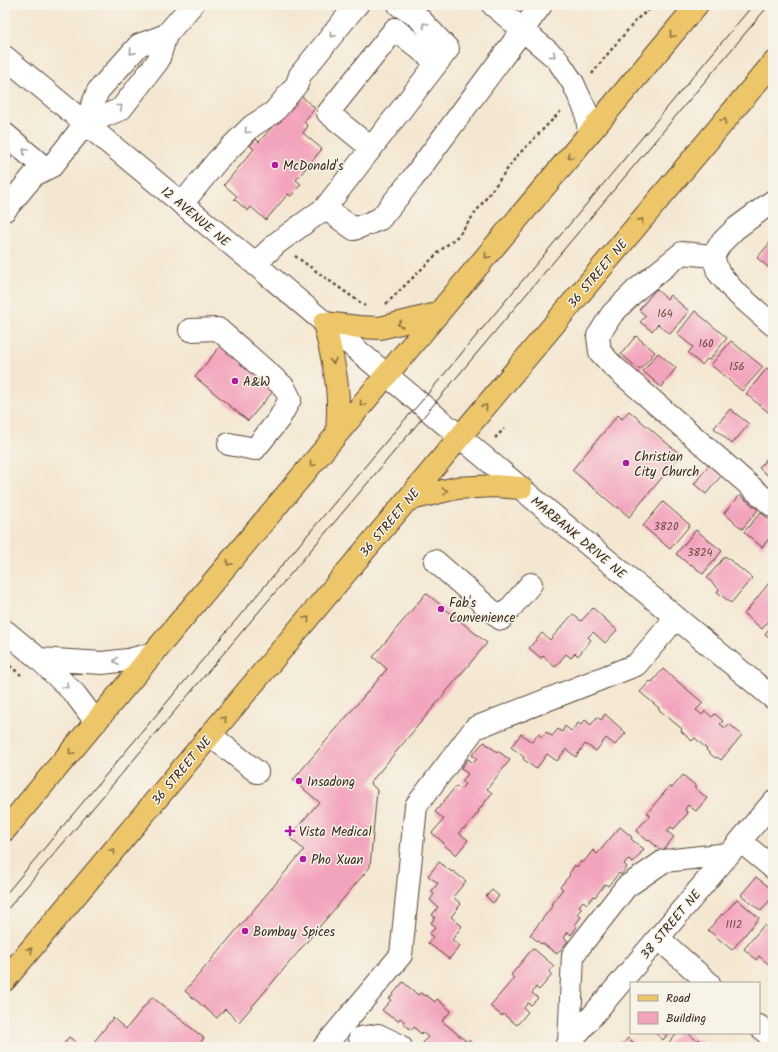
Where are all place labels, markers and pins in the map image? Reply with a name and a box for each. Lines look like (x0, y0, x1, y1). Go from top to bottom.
place label: McDonald's (283, 156, 344, 177)
marker: McDonald's (270, 160, 280, 170)
place label: A&W (243, 372, 270, 393)
marker: A&W (230, 376, 240, 386)
place label: Christian City Church (634, 447, 699, 483)
marker: Christian City Church (621, 458, 631, 468)
place label: Fab's Convenience (449, 593, 516, 629)
marker: Fab's Convenience (436, 604, 446, 614)
place label: Insadong (307, 772, 355, 793)
marker: Insadong (294, 776, 304, 786)
place label: Vista Medical (299, 822, 372, 843)
marker: Vista Medical (284, 825, 296, 837)
place label: Pho Xuan (311, 850, 364, 871)
marker: Pho Xuan (298, 854, 308, 864)
place label: Bombay Spices (253, 922, 336, 943)
marker: Bombay Spices (240, 926, 250, 936)

